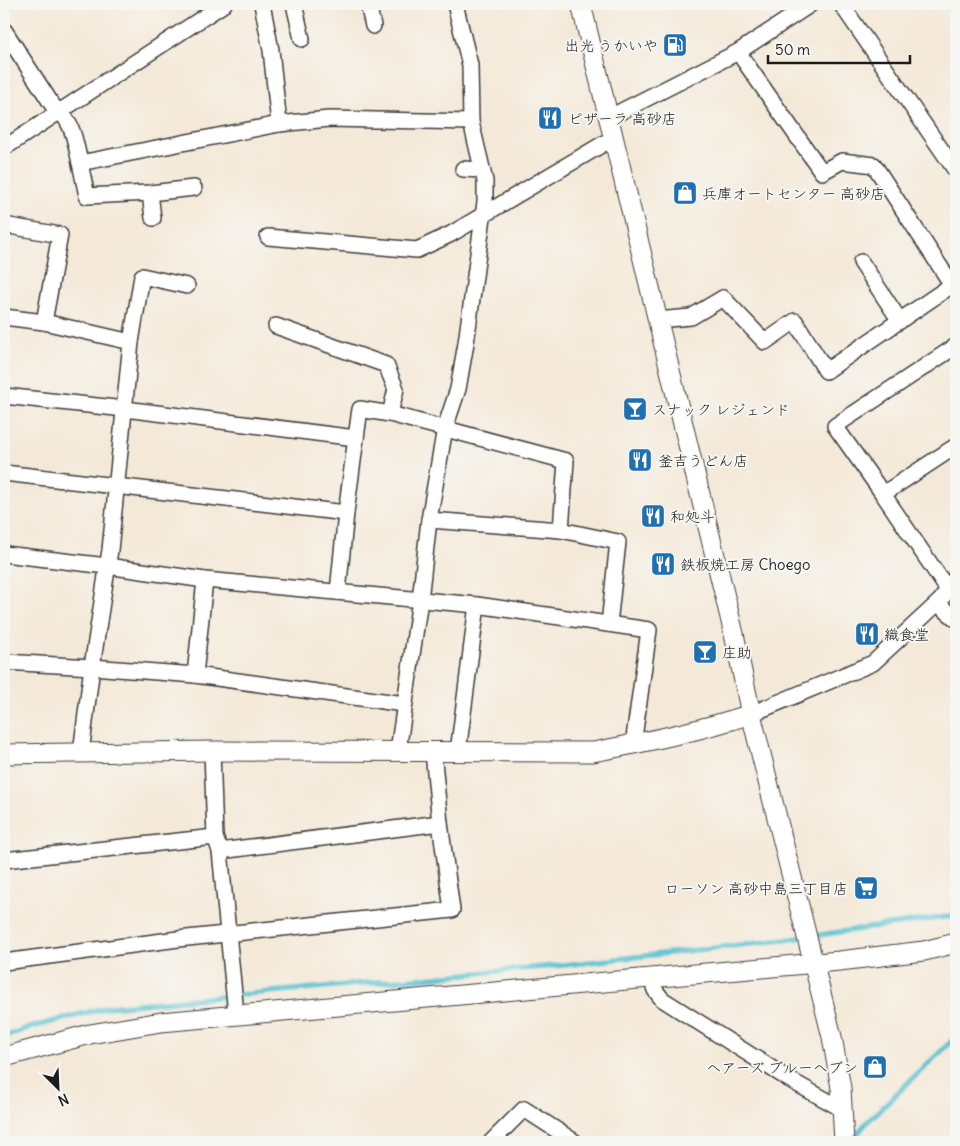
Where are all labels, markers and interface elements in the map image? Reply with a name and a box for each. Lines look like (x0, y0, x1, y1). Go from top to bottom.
fuel station icon: 出光 うかいや (662, 32, 688, 58)
scale bar (768, 32, 910, 64)
place label: 出光 うかいや (564, 36, 658, 55)
text: 50 m (775, 40, 810, 59)
restaurant icon: ピザーラ 高砂店 (537, 105, 563, 131)
place label: ピザーラ 高砂店 (568, 109, 677, 128)
shop icon: 兵庫オートセンター 高砂店 (672, 180, 698, 206)
place label: 兵庫オートセンター 高砂店 (702, 184, 885, 203)
bar icon: スナック レジェンド (622, 396, 648, 422)
place label: スナック レジェンド (652, 400, 790, 419)
restaurant icon: 釜吉うどん店 (627, 447, 653, 473)
place label: 釜吉うどん店 (658, 451, 748, 470)
restaurant icon: 和処斗 (640, 503, 666, 529)
place label: 和処斗 (670, 507, 715, 526)
restaurant icon: 鉄板焼工房 Choego (650, 551, 676, 577)
place label: 鉄板焼工房 Choego (680, 555, 810, 574)
restaurant icon: 織食堂 (854, 621, 880, 647)
place label: 織食堂 (884, 625, 929, 644)
bar icon: 庄助 (692, 639, 718, 665)
place label: 庄助 (722, 643, 752, 662)
supermarket icon: ローソン 高砂中島三丁目店 (853, 875, 879, 901)
place label: ローソン 高砂中島三丁目店 (664, 879, 848, 898)
shop icon: ヘアーズ ブルーヘブン (862, 1054, 888, 1080)
place label: ヘアーズ ブルーヘブン (706, 1058, 858, 1077)
north arrow (32, 1064, 82, 1114)
text: N (55, 1090, 71, 1110)

